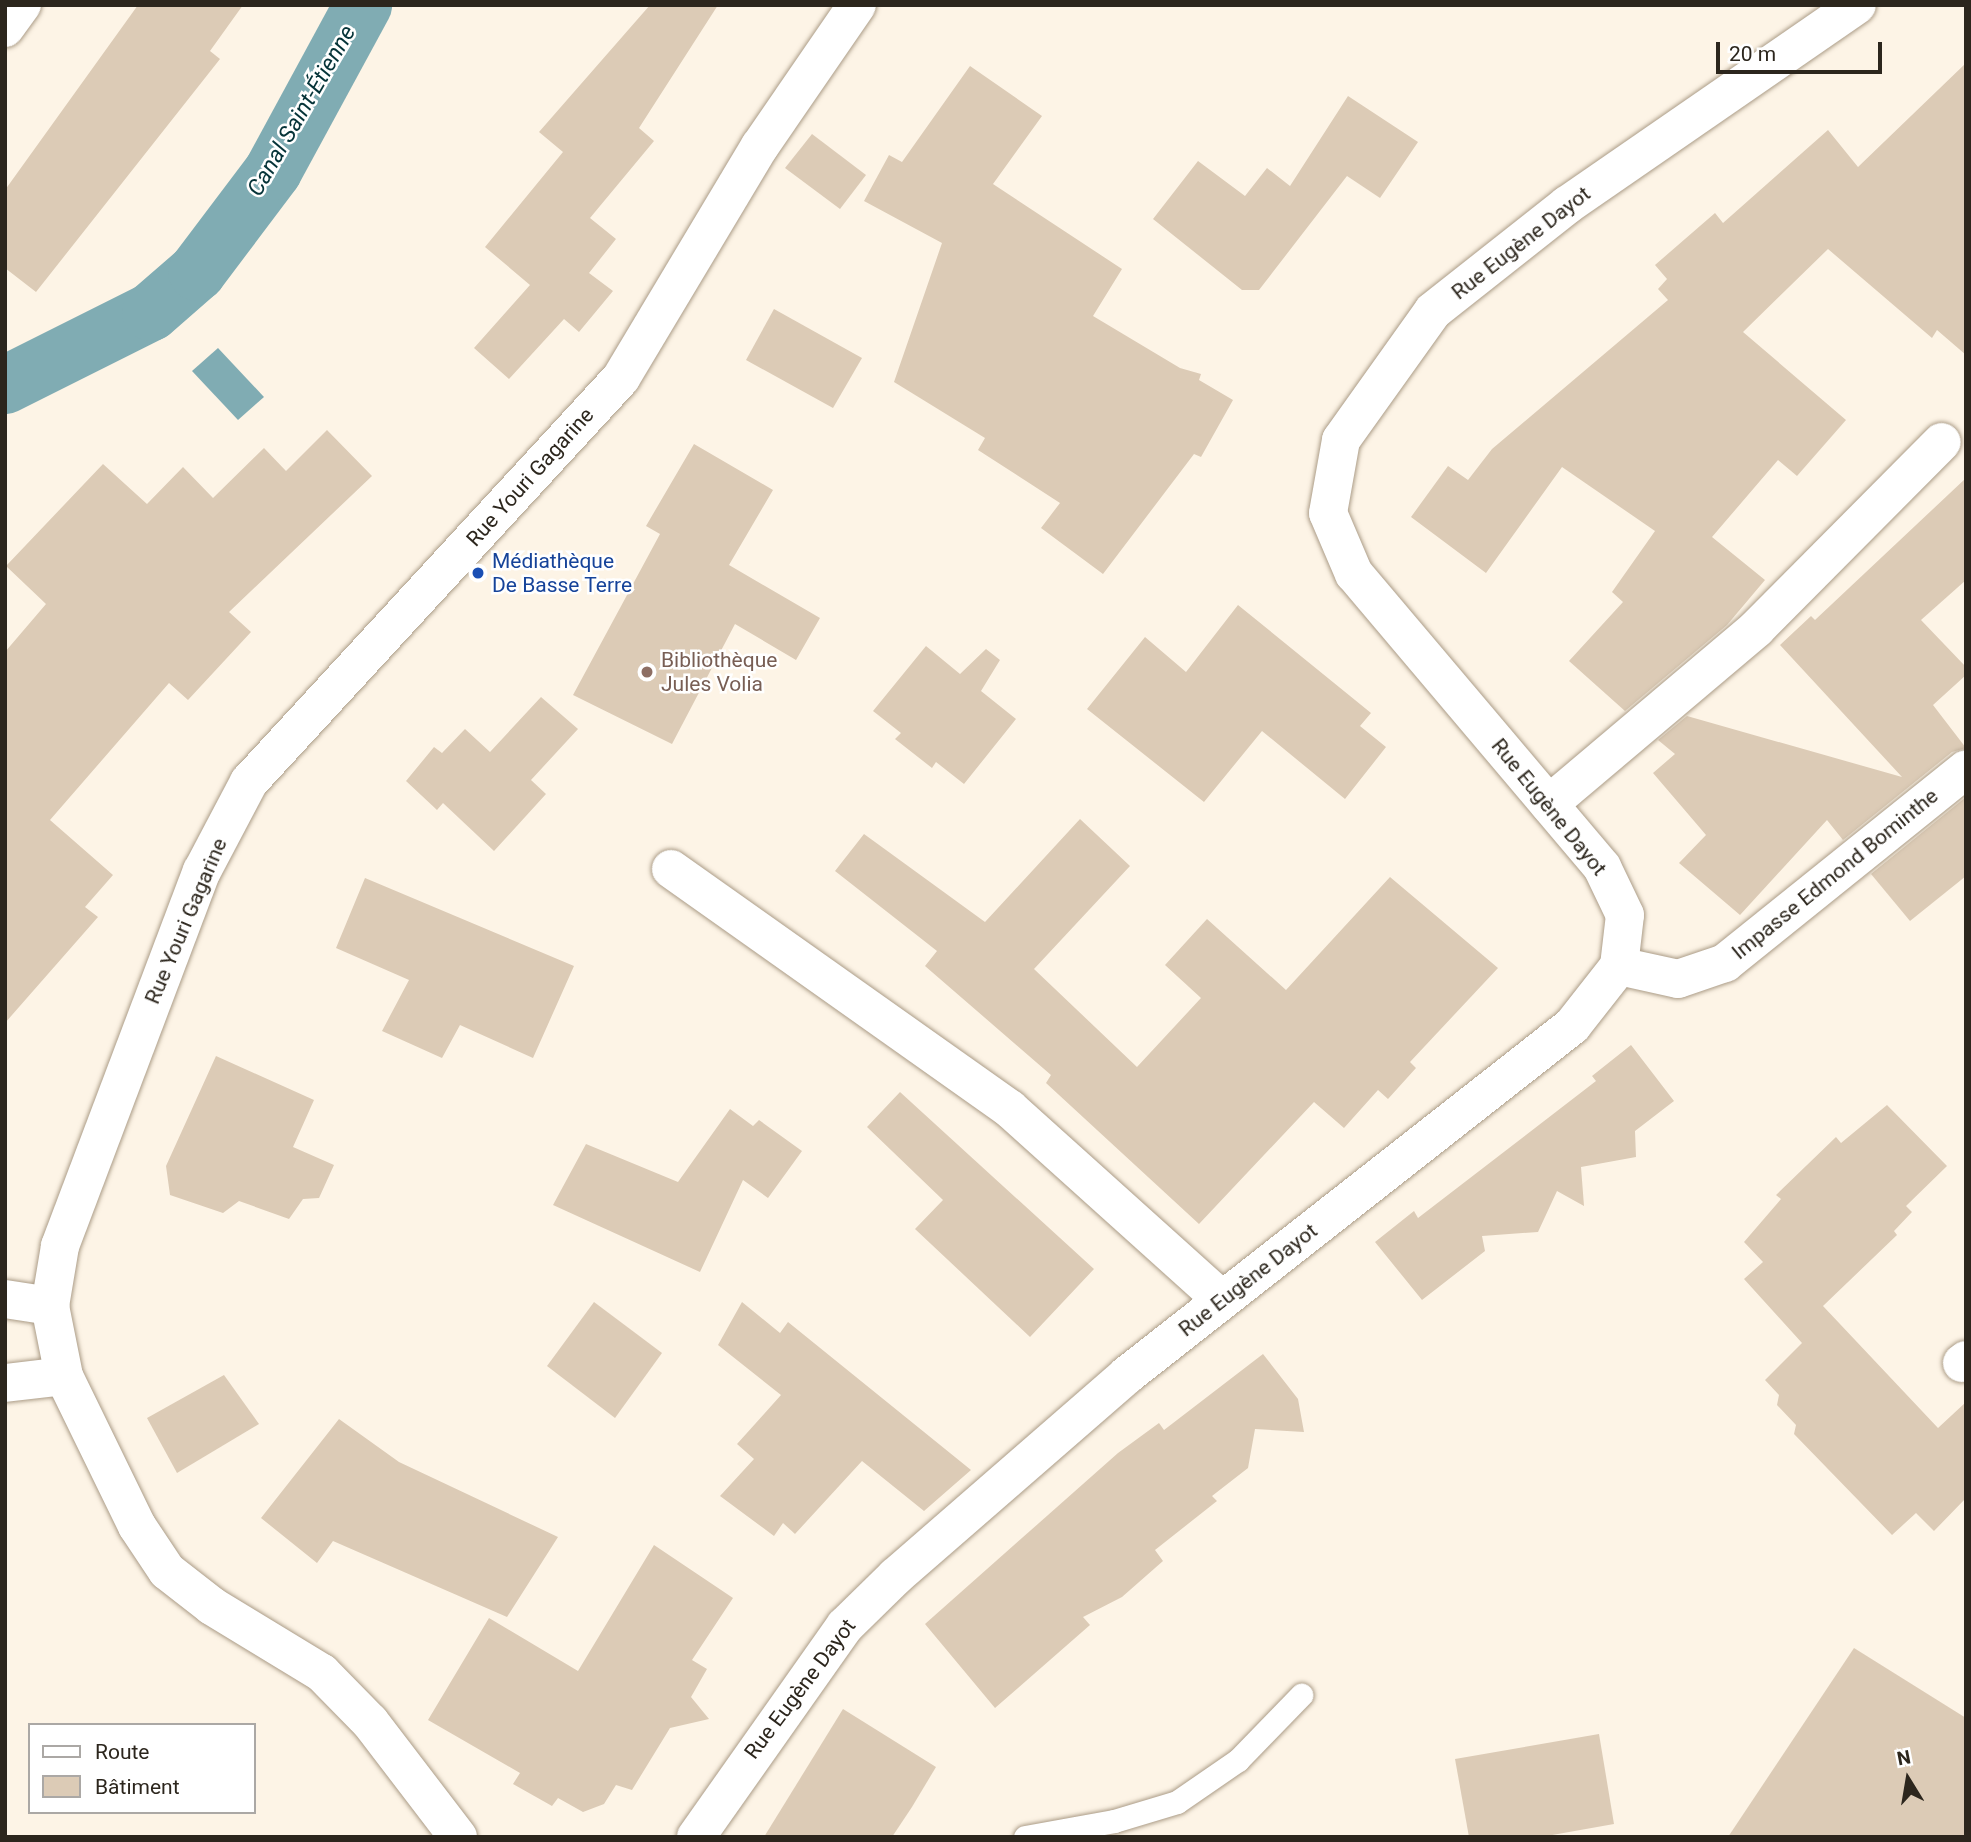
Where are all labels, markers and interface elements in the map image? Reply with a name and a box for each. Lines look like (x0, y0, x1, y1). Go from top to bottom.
water label: Canal Saint-Étienne (242, 21, 362, 201)
scale bar (1719, 28, 1885, 72)
text: 20 m (1729, 42, 1776, 66)
street label: Rue Eugène Dayot (1447, 181, 1595, 305)
street label: Rue Youri Gagarine (461, 403, 599, 551)
place label: Médiathèque De Basse Terre (492, 548, 632, 598)
marker: Médiathèque De Basse Terre (470, 565, 486, 581)
place label: Bibliothèque Jules Volia (661, 647, 777, 697)
marker: Bibliothèque Jules Volia (639, 664, 655, 680)
street label: Rue Eugène Dayot (1486, 733, 1612, 881)
street label: Impasse Edmond Bominthe (1727, 783, 1943, 965)
street label: Rue Youri Gagarine (140, 834, 232, 1008)
street label: Rue Eugène Dayot (1174, 1218, 1322, 1342)
street label: Rue Eugène Dayot (739, 1614, 861, 1764)
legend (28, 1723, 256, 1814)
text: Route (95, 1740, 150, 1764)
north arrow (1873, 1744, 1943, 1814)
text: N (1895, 1745, 1913, 1770)
text: Bâtiment (95, 1775, 180, 1799)

